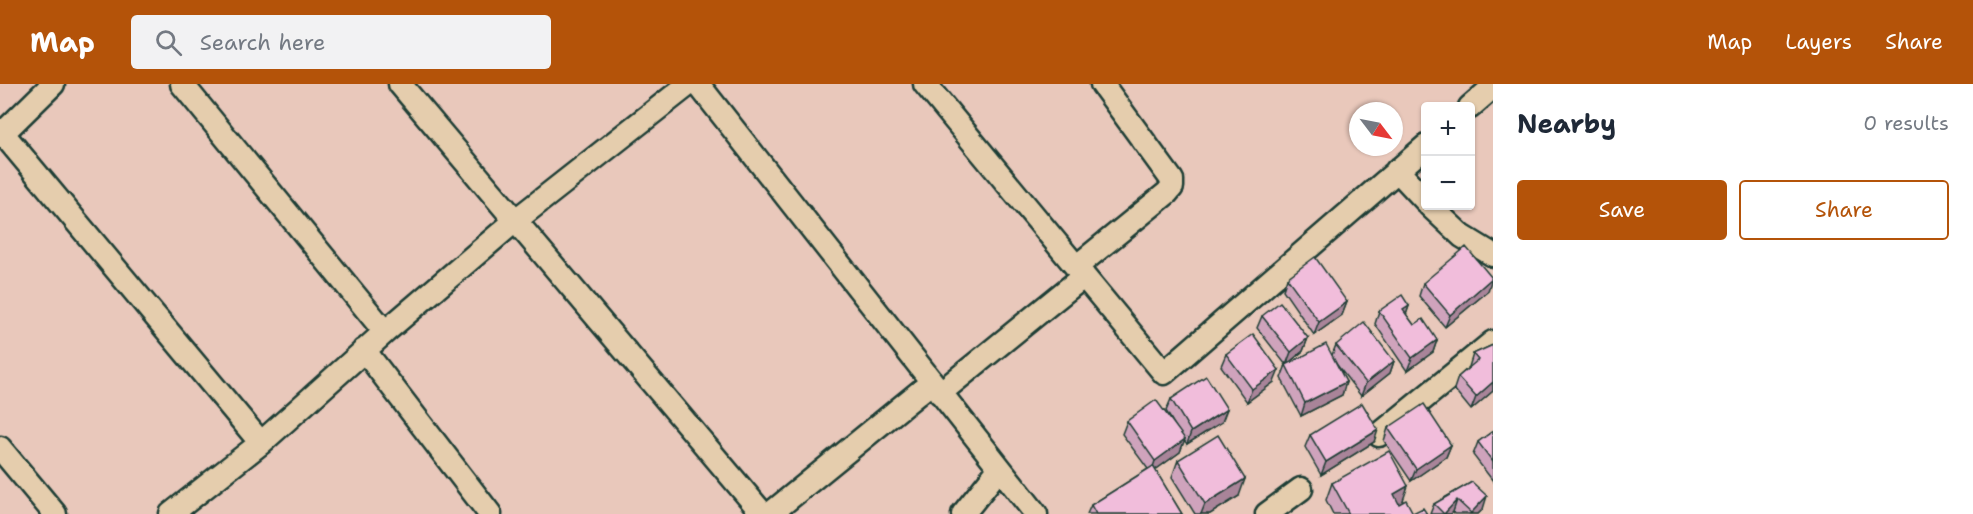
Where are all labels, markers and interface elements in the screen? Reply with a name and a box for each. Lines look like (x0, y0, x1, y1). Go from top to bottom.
search box (131, 15, 551, 69)
text: Map (30, 23, 95, 61)
icon: search (152, 26, 185, 59)
text: Search here (200, 28, 325, 57)
text: Map (1707, 28, 1752, 56)
text: Layers (1785, 28, 1852, 56)
text: Share (1885, 28, 1943, 56)
north arrow (1349, 102, 1403, 156)
map controls (1421, 102, 1475, 210)
button: + (1421, 102, 1475, 156)
text: Nearby (1517, 106, 1616, 141)
text: 0 results (1863, 110, 1949, 136)
button: − (1421, 156, 1475, 210)
button: Save (1517, 180, 1727, 240)
button: Share (1739, 180, 1949, 240)

